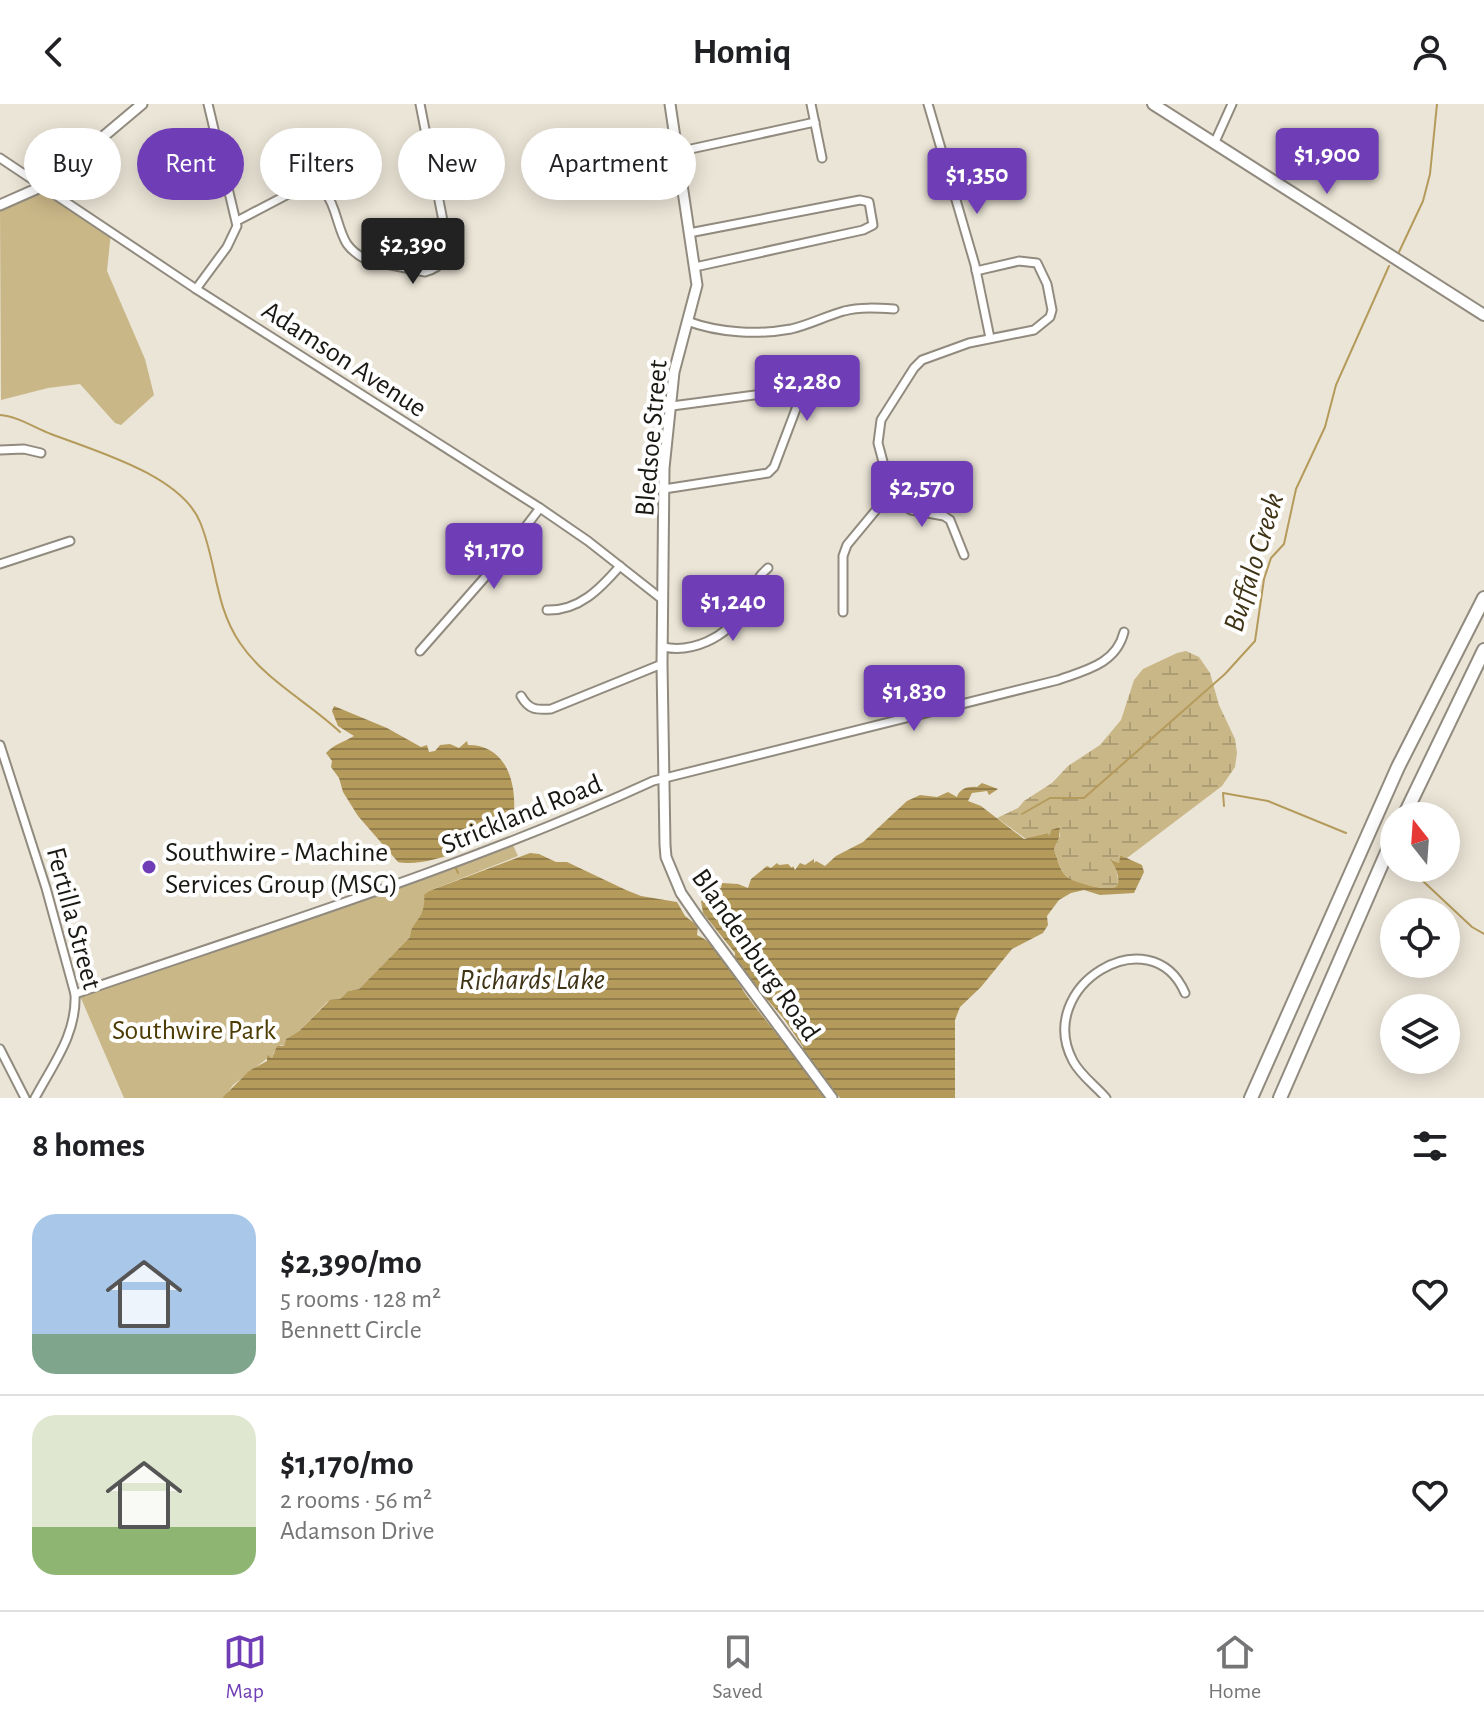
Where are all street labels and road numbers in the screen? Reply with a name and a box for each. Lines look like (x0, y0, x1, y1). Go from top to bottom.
street label: Adamson Avenue (257, 296, 431, 423)
street label: Bledsoe Street (631, 359, 673, 518)
street label: Strickland Road (438, 770, 606, 860)
street label: Fertilla Street (41, 844, 106, 993)
street label: Blandenburg Road (686, 864, 825, 1046)

